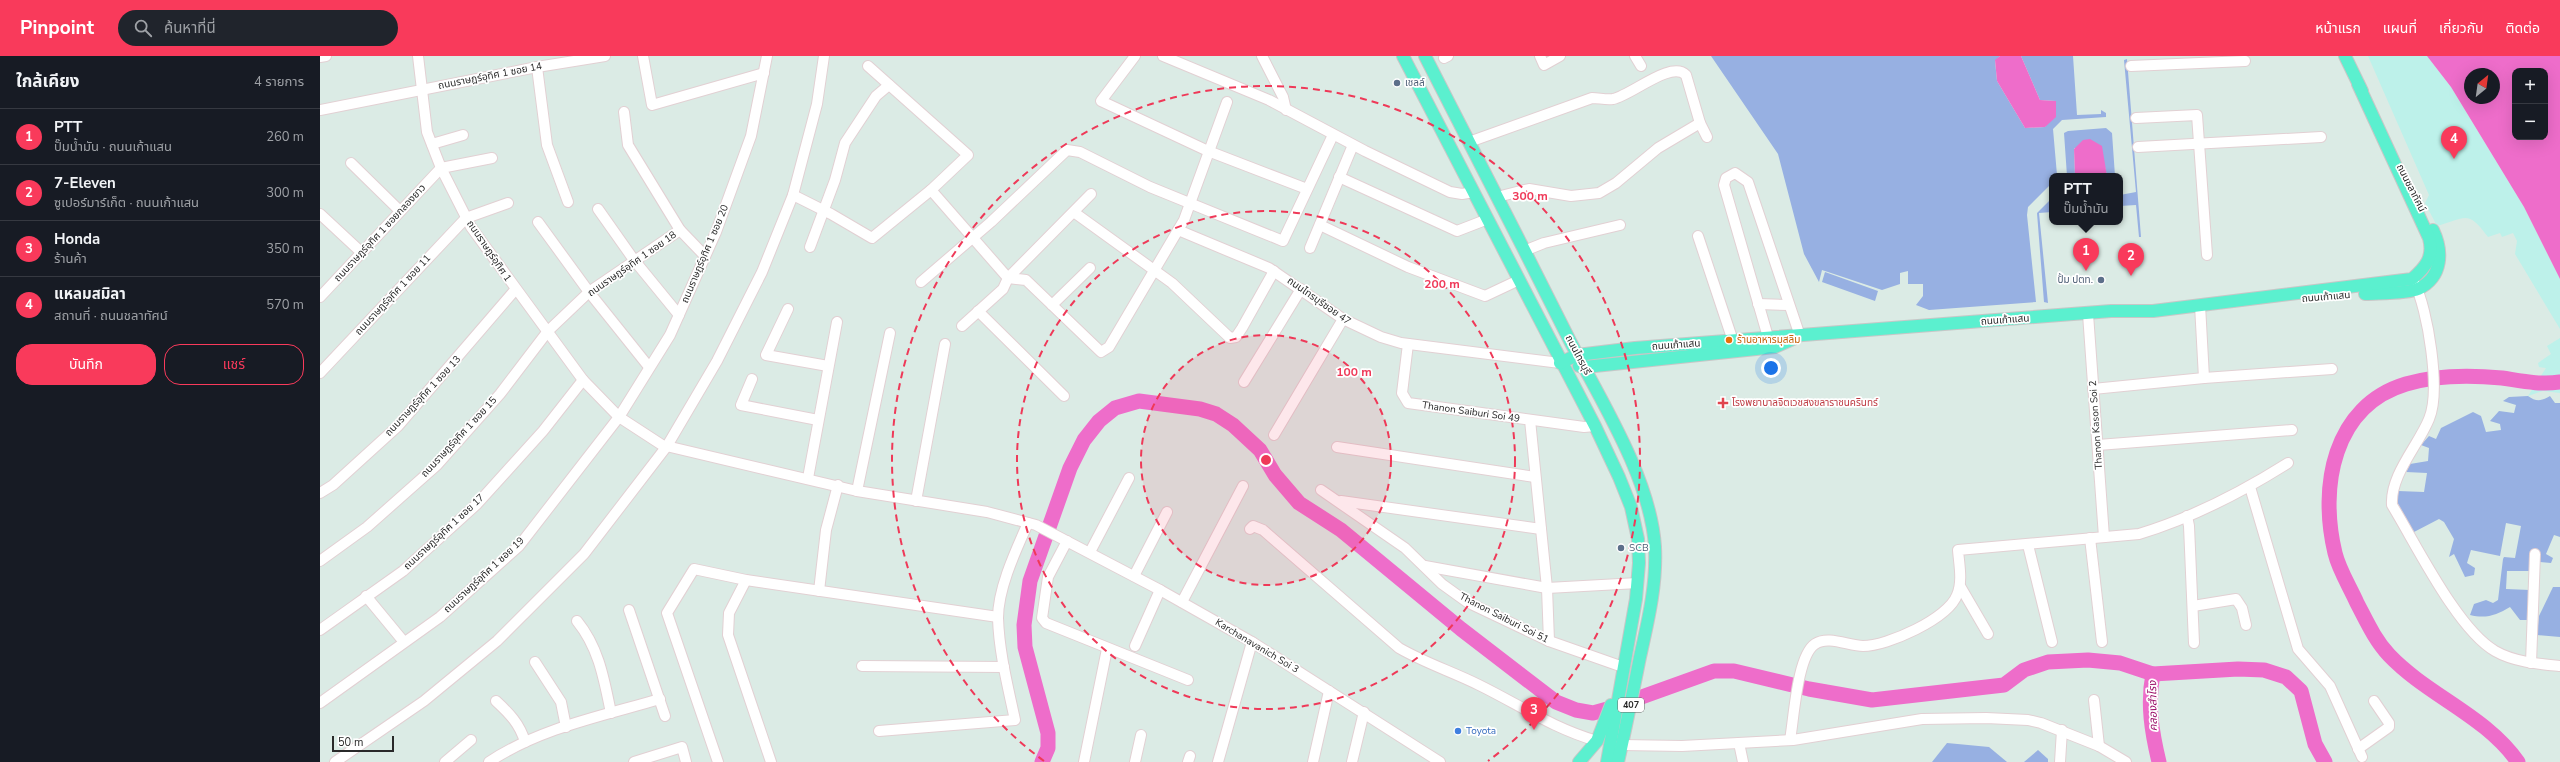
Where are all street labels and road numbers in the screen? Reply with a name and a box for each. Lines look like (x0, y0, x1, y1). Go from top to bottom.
street label: ถนนราษฎร์อุทิศ 1 ซอย 14 (437, 59, 543, 93)
street label: ถนนชลาทัศน์ (2393, 162, 2429, 214)
street label: ถนนราษฎร์อุทิศ 1 ซอยกลองยาว (331, 181, 429, 285)
street label: ถนนราษฎร์อุทิศ 1 ซอย 20 (678, 203, 732, 305)
street label: ถนนราษฎร์อุทิศ 1 (463, 218, 515, 284)
street label: ถนนราษฎร์อุทิศ 1 ซอย 18 (585, 228, 679, 300)
street label: ถนนราษฎร์อุทิศ 1 ซอย 11 (352, 252, 434, 338)
street label: ถนนไทรบุรีซอย 47 (1284, 274, 1354, 328)
street label: ถนนเก้าแสน (2301, 288, 2351, 306)
street label: ถนนเก้าแสน (1980, 311, 2030, 329)
street label: ถนนไทรบุรี (1562, 333, 1595, 378)
street label: ถนนเก้าแสน (1651, 336, 1701, 354)
street label: ถนนราษฎร์อุทิศ 1 ซอย 13 (382, 353, 464, 439)
street label: Thanon Kason Soi 2 (2086, 380, 2106, 470)
street label: ถนนราษฎร์อุทิศ 1 ซอย 15 (418, 394, 500, 480)
street label: Thanon Saiburi Soi 49 (1421, 398, 1521, 426)
street label: ถนนราษฎร์อุทิศ 1 ซอย 17 (401, 491, 487, 573)
street label: ถนนราษฎร์อุทิศ 1 ซอย 19 (441, 534, 527, 616)
street label: Thanon Saiburi Soi 51 (1457, 589, 1551, 647)
street label: Karchanavanich Soi 3 (1212, 615, 1302, 677)
road number: 407 (1618, 698, 1644, 712)

